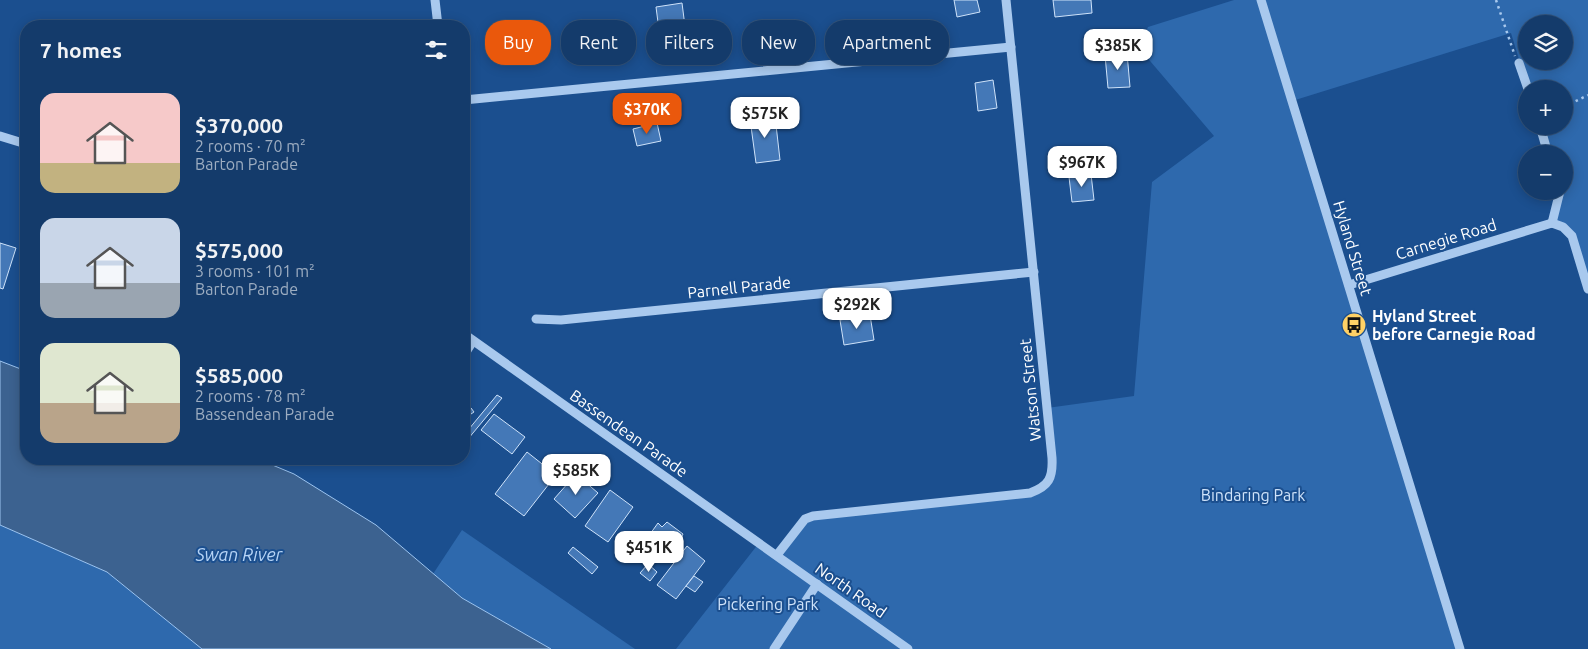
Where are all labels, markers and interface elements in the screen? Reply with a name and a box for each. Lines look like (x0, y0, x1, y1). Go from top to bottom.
map controls (1518, 15, 1573, 200)
button: layers (1518, 15, 1573, 70)
chip: Buy (485, 20, 551, 65)
chip: Rent (561, 20, 636, 65)
chip: Filters (646, 20, 732, 65)
chip: New (742, 20, 815, 65)
chip: Apartment (825, 20, 949, 65)
pin: $385K (1083, 28, 1153, 71)
icon: filters (422, 36, 450, 64)
text: $385K (1095, 36, 1141, 54)
text: 7 homes (40, 38, 122, 62)
button: + (1518, 80, 1573, 135)
pin: $370K (612, 92, 682, 135)
pin: $575K (730, 96, 800, 139)
text: $370K (624, 100, 670, 118)
text: $575K (742, 104, 788, 122)
icon: home (80, 113, 140, 173)
text: $370,000 (195, 113, 283, 137)
text: 2 rooms · 70 m² (195, 137, 306, 155)
button: − (1518, 145, 1573, 200)
pin: $967K (1047, 146, 1117, 188)
text: $967K (1059, 153, 1105, 171)
text: Barton Parade (195, 155, 298, 173)
street label: Hyland Street (1330, 198, 1376, 298)
street label: Carnegie Road (1393, 215, 1499, 263)
icon: home (80, 238, 140, 298)
text: $575,000 (195, 238, 283, 262)
text: 3 rooms · 101 m² (195, 262, 315, 280)
street label: Parnell Parade (686, 273, 792, 301)
text: Barton Parade (195, 280, 298, 298)
pin: $292K (822, 288, 892, 330)
text: $292K (834, 295, 880, 313)
place label: Hyland Street before Carnegie Road (1372, 307, 1536, 343)
bus stop icon: Hyland Street before Carnegie Road (1341, 312, 1367, 338)
street label: Watson Street (1016, 337, 1044, 442)
icon: home (80, 363, 140, 423)
text: $585,000 (195, 363, 283, 387)
street label: Bassendean Parade (567, 386, 691, 480)
text: 2 rooms · 78 m² (195, 387, 306, 405)
text: Bassendean Parade (195, 405, 335, 423)
pin: $585K (541, 454, 611, 496)
text: $585K (553, 461, 599, 479)
park label: Bindaring Park (1201, 486, 1305, 504)
pin: $451K (614, 530, 684, 573)
text: $451K (626, 538, 672, 556)
water label: Swan River (195, 544, 283, 564)
street label: North Road (812, 559, 890, 621)
park label: Pickering Park (717, 595, 819, 613)

